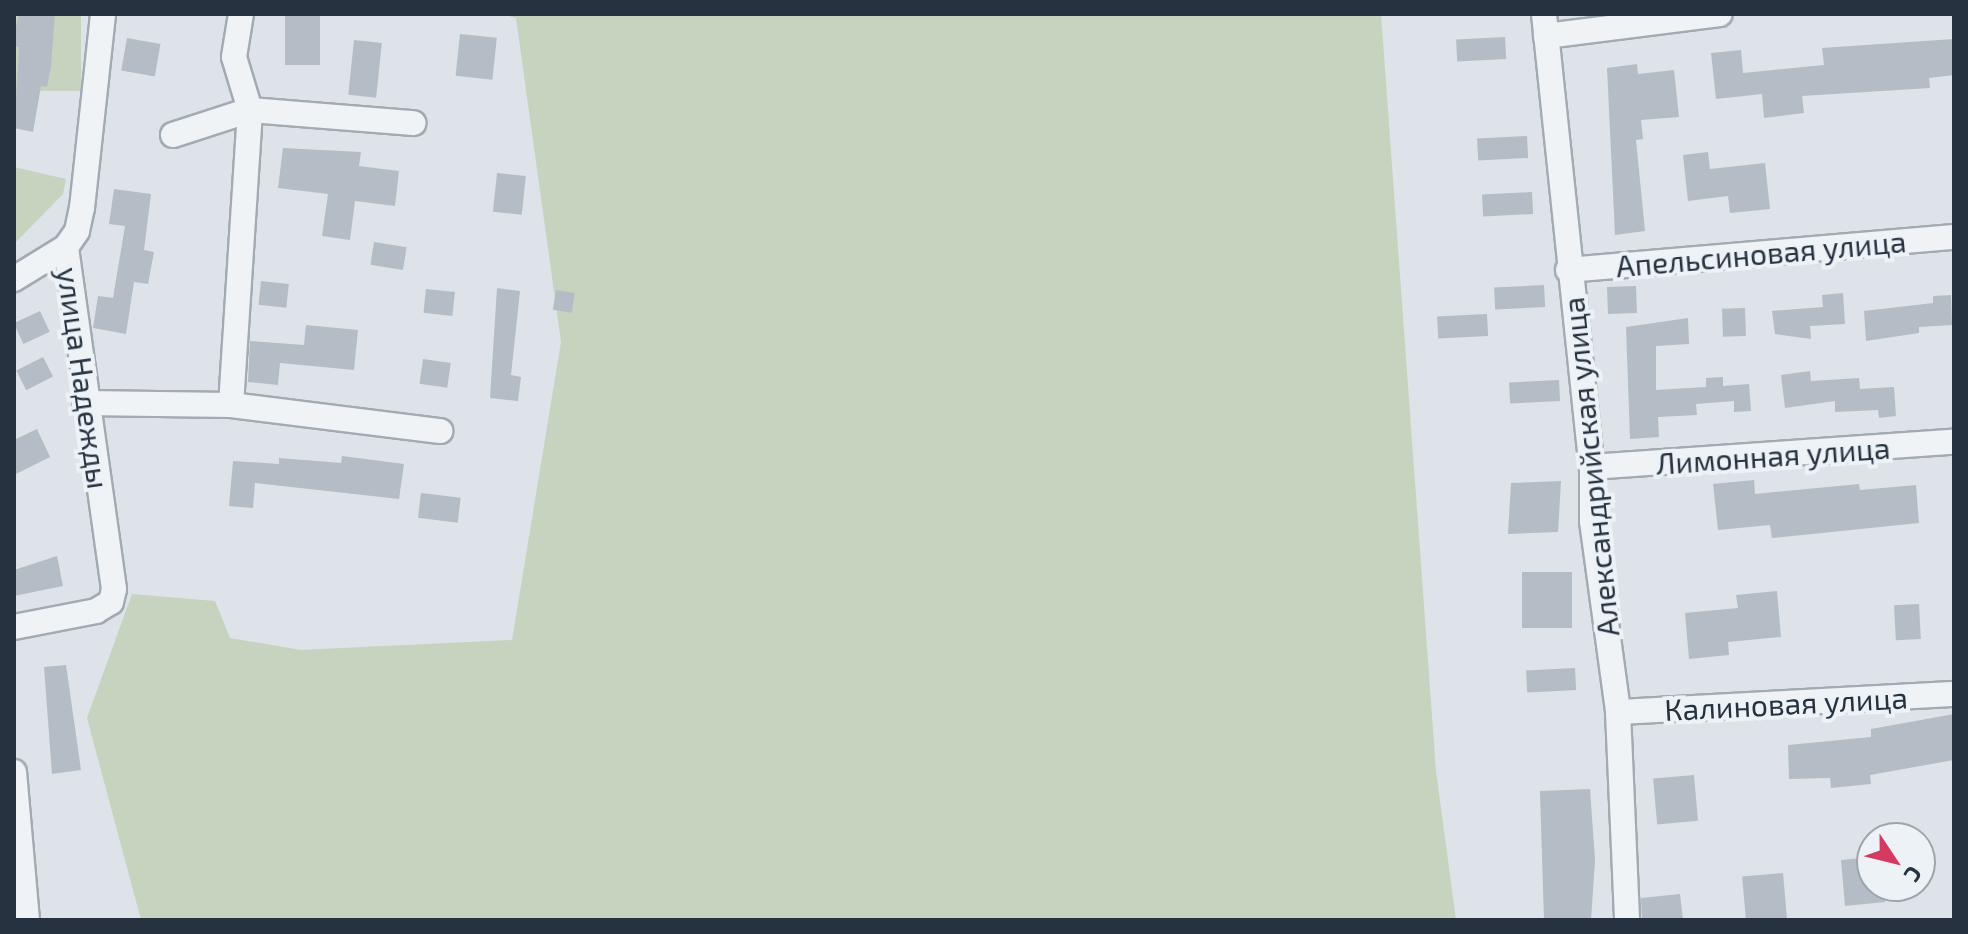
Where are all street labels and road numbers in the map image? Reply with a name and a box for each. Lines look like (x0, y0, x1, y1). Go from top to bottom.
street label: Апельсиновая улица (1614, 222, 1908, 284)
street label: улица Надежды (51, 265, 117, 491)
street label: Александрийская улица (1554, 296, 1626, 638)
street label: Лимонная улица (1655, 429, 1891, 481)
street label: Калиновая улица (1663, 679, 1909, 727)

